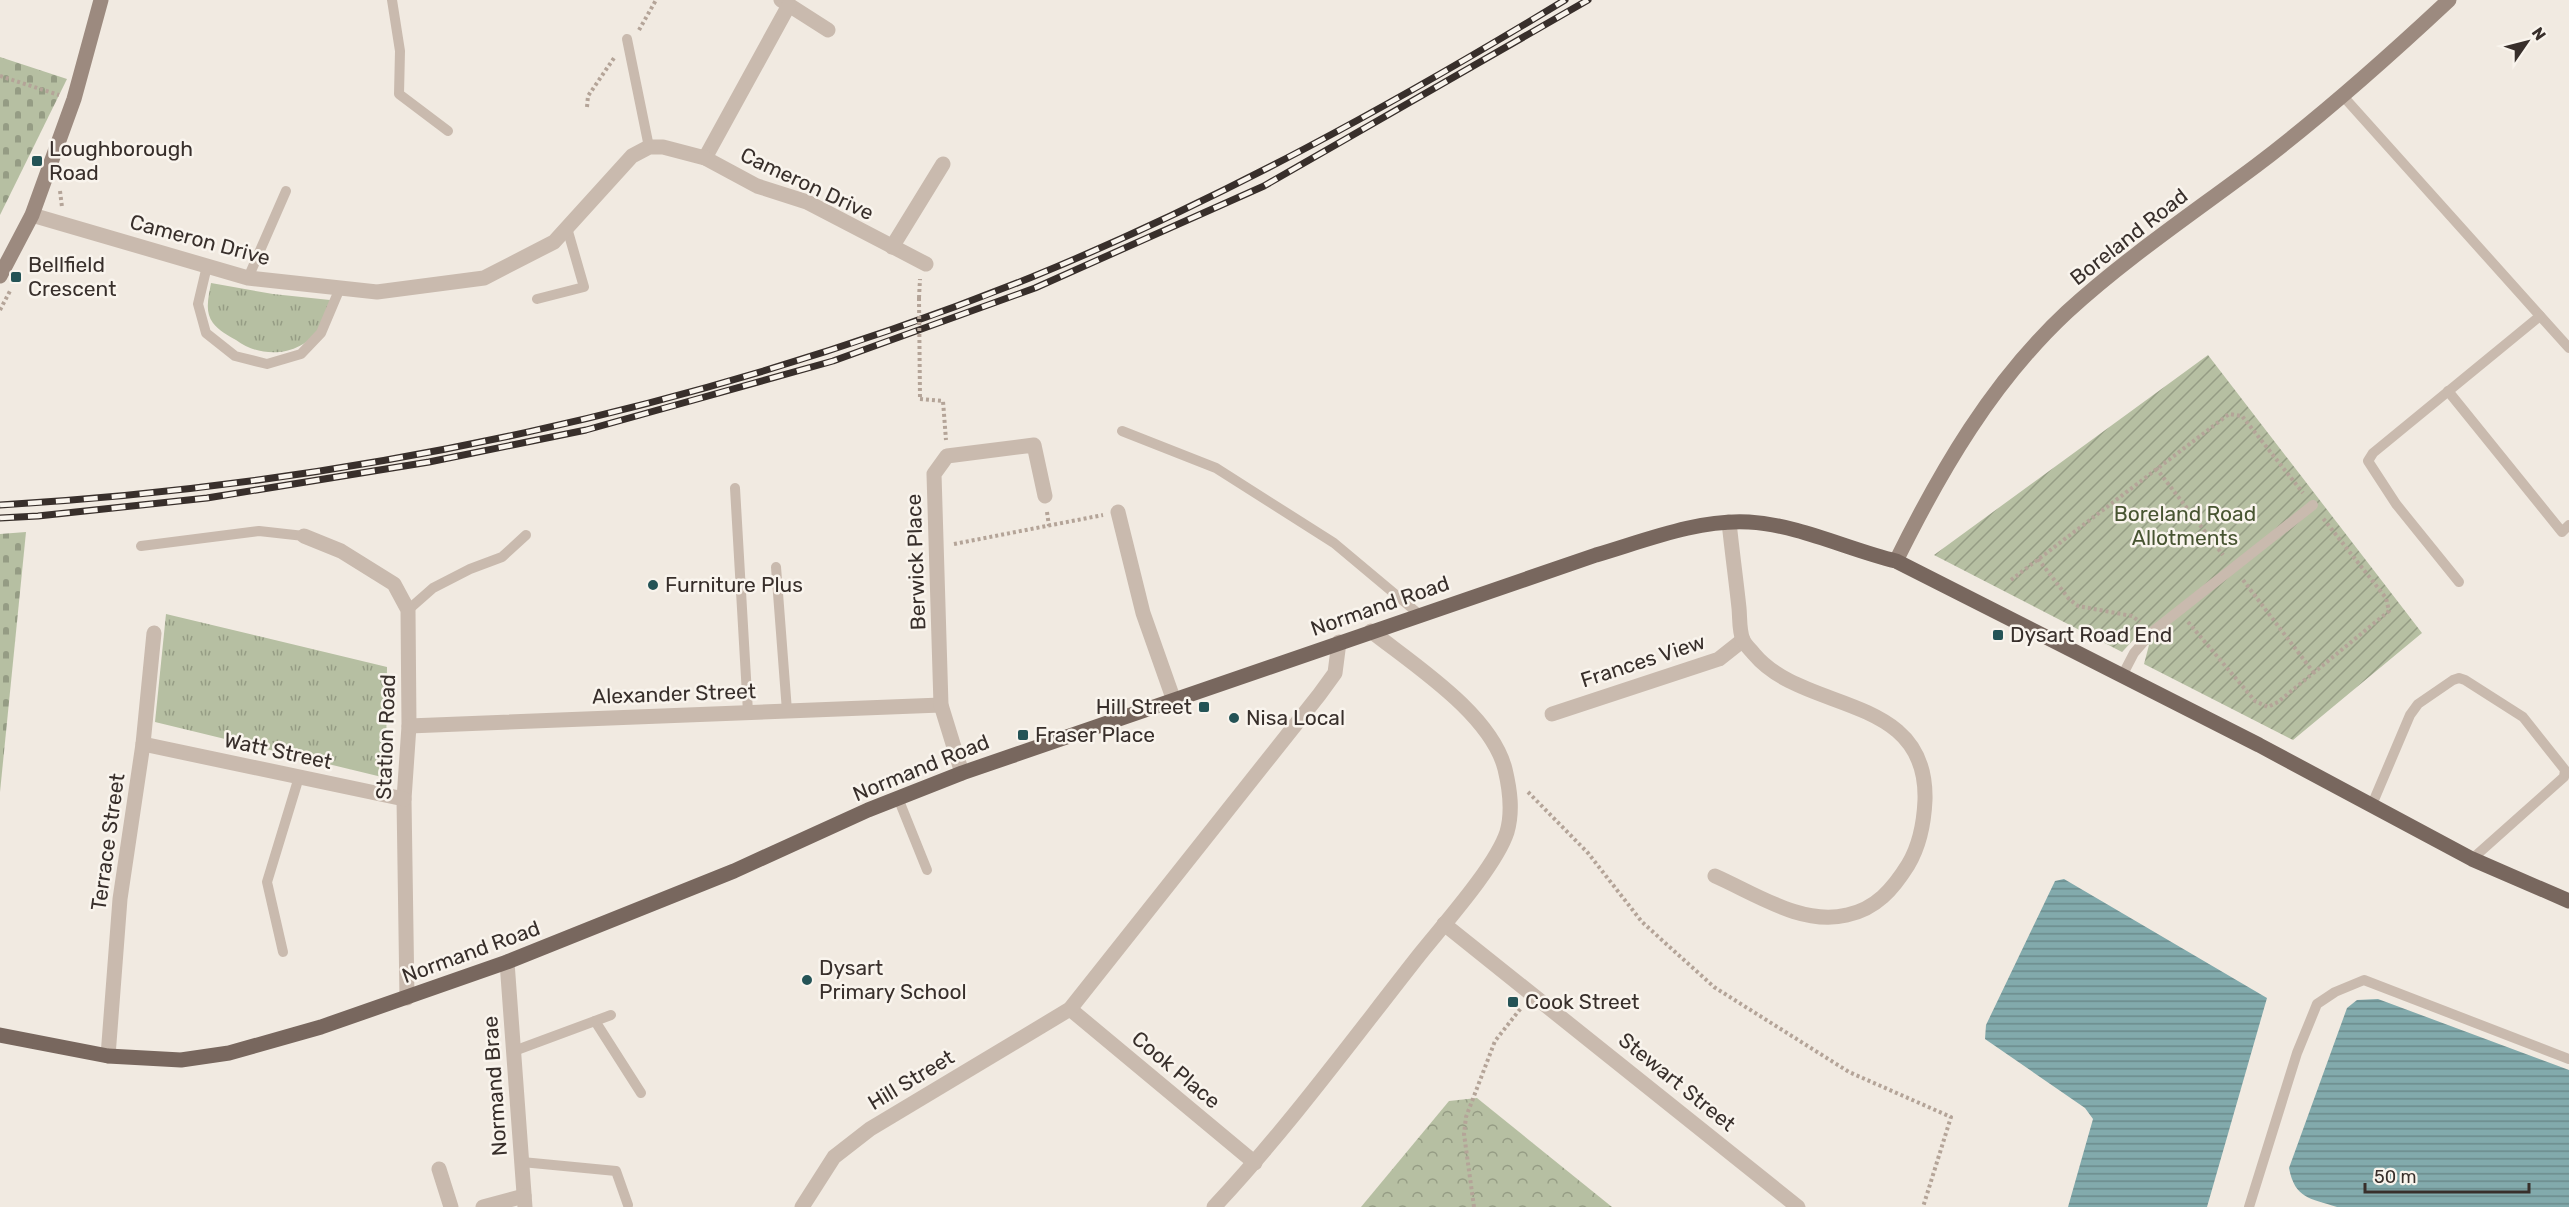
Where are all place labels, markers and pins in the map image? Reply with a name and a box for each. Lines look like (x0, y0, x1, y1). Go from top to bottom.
place label: Loughborough Road (49, 136, 193, 185)
marker: Loughborough Road (30, 154, 44, 168)
place label: Bellfield Crescent (28, 252, 116, 301)
marker: Bellfield Crescent (9, 270, 23, 284)
place label: Furniture Plus (665, 572, 803, 597)
marker: Furniture Plus (646, 578, 660, 592)
place label: Dysart Road End (2010, 622, 2172, 647)
marker: Dysart Road End (1991, 628, 2005, 642)
place label: Hill Street (1096, 694, 1192, 719)
marker: Hill Street (1197, 700, 1211, 714)
place label: Nisa Local (1246, 705, 1345, 730)
marker: Nisa Local (1227, 711, 1241, 725)
place label: Fraser Place (1035, 722, 1155, 747)
marker: Fraser Place (1016, 728, 1030, 742)
place label: Dysart Primary School (819, 955, 967, 1004)
marker: Dysart Primary School (800, 973, 814, 987)
place label: Cook Street (1525, 989, 1640, 1014)
marker: Cook Street (1506, 995, 1520, 1009)

